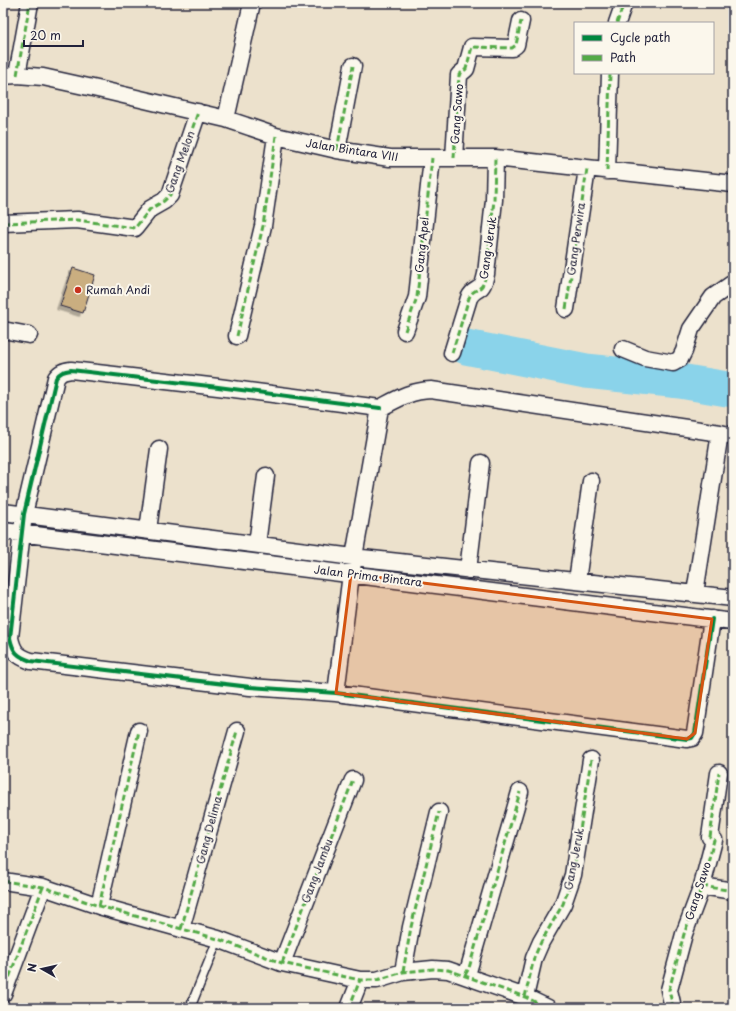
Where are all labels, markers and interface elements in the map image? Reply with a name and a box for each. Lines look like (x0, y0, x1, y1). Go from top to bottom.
scale bar (24, 22, 83, 48)
legend (574, 22, 714, 74)
text: 20 m (30, 26, 61, 44)
text: Cycle path (610, 28, 671, 46)
text: Path (610, 48, 636, 66)
street label: Gang Sawo (446, 83, 467, 145)
street label: Gang Melon (160, 128, 199, 195)
street label: Jalan Bintara VIII (305, 134, 400, 165)
street label: Gang Perwira (562, 201, 589, 276)
street label: Gang Jeruk (475, 215, 500, 280)
street label: Gang Apel (410, 216, 433, 274)
place label: Rumah Andi (86, 281, 150, 298)
marker: Rumah Andi (73, 285, 83, 295)
street label: Jalan Prima Bintara (313, 560, 423, 591)
street label: Gang Delima (191, 794, 226, 866)
street label: Gang Jeruk (559, 826, 588, 891)
street label: Gang Jambu (296, 836, 337, 905)
street label: Gang Sawo (680, 859, 715, 922)
north arrow (22, 949, 62, 989)
text: N (23, 962, 41, 973)

